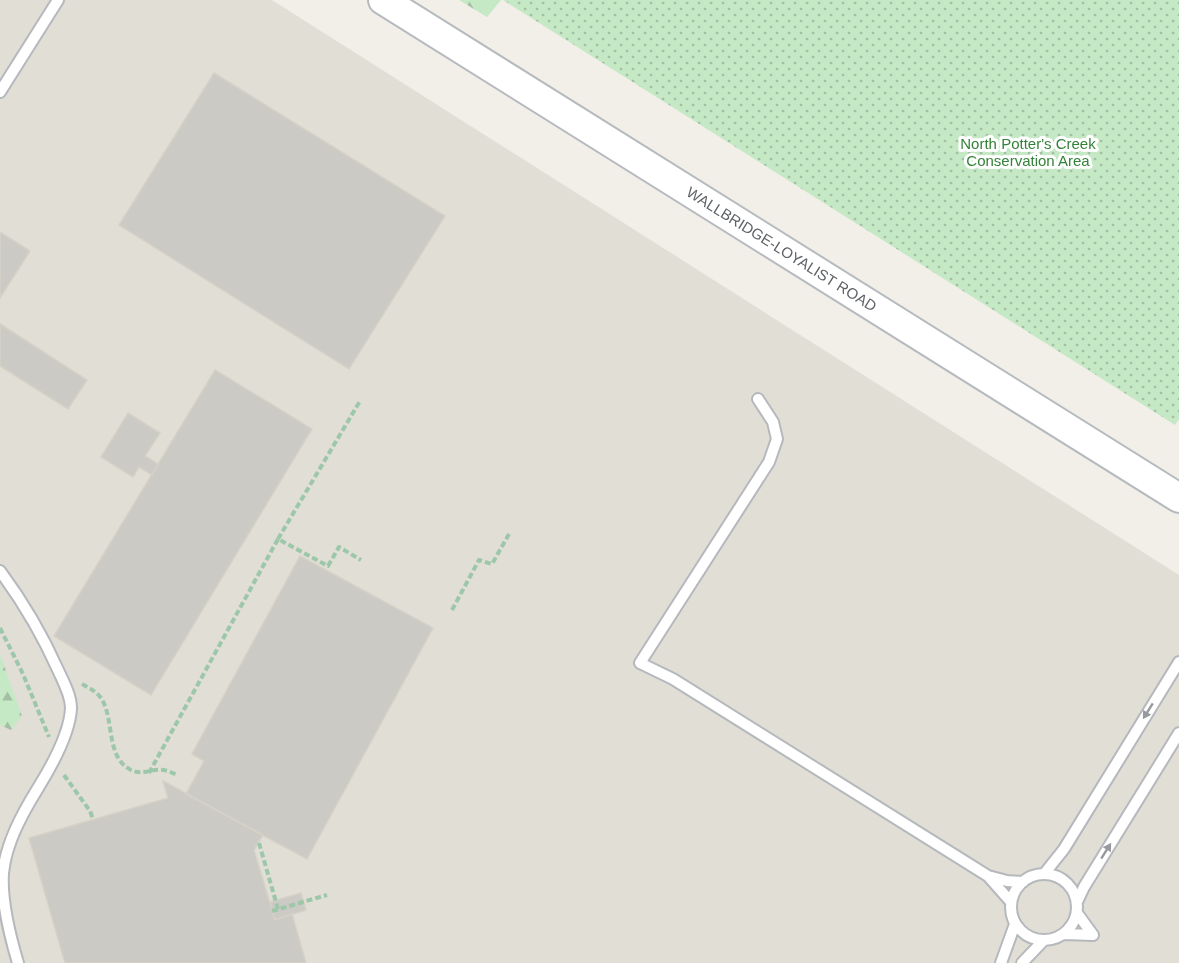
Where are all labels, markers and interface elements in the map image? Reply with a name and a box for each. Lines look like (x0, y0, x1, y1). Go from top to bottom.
park label: North Potter's Creek Conservation Area (960, 135, 1096, 169)
street label: WALLBRIDGE-LOYALIST ROAD (684, 183, 880, 315)
one-way arrow (1143, 703, 1154, 720)
one-way arrow (1101, 843, 1112, 859)

